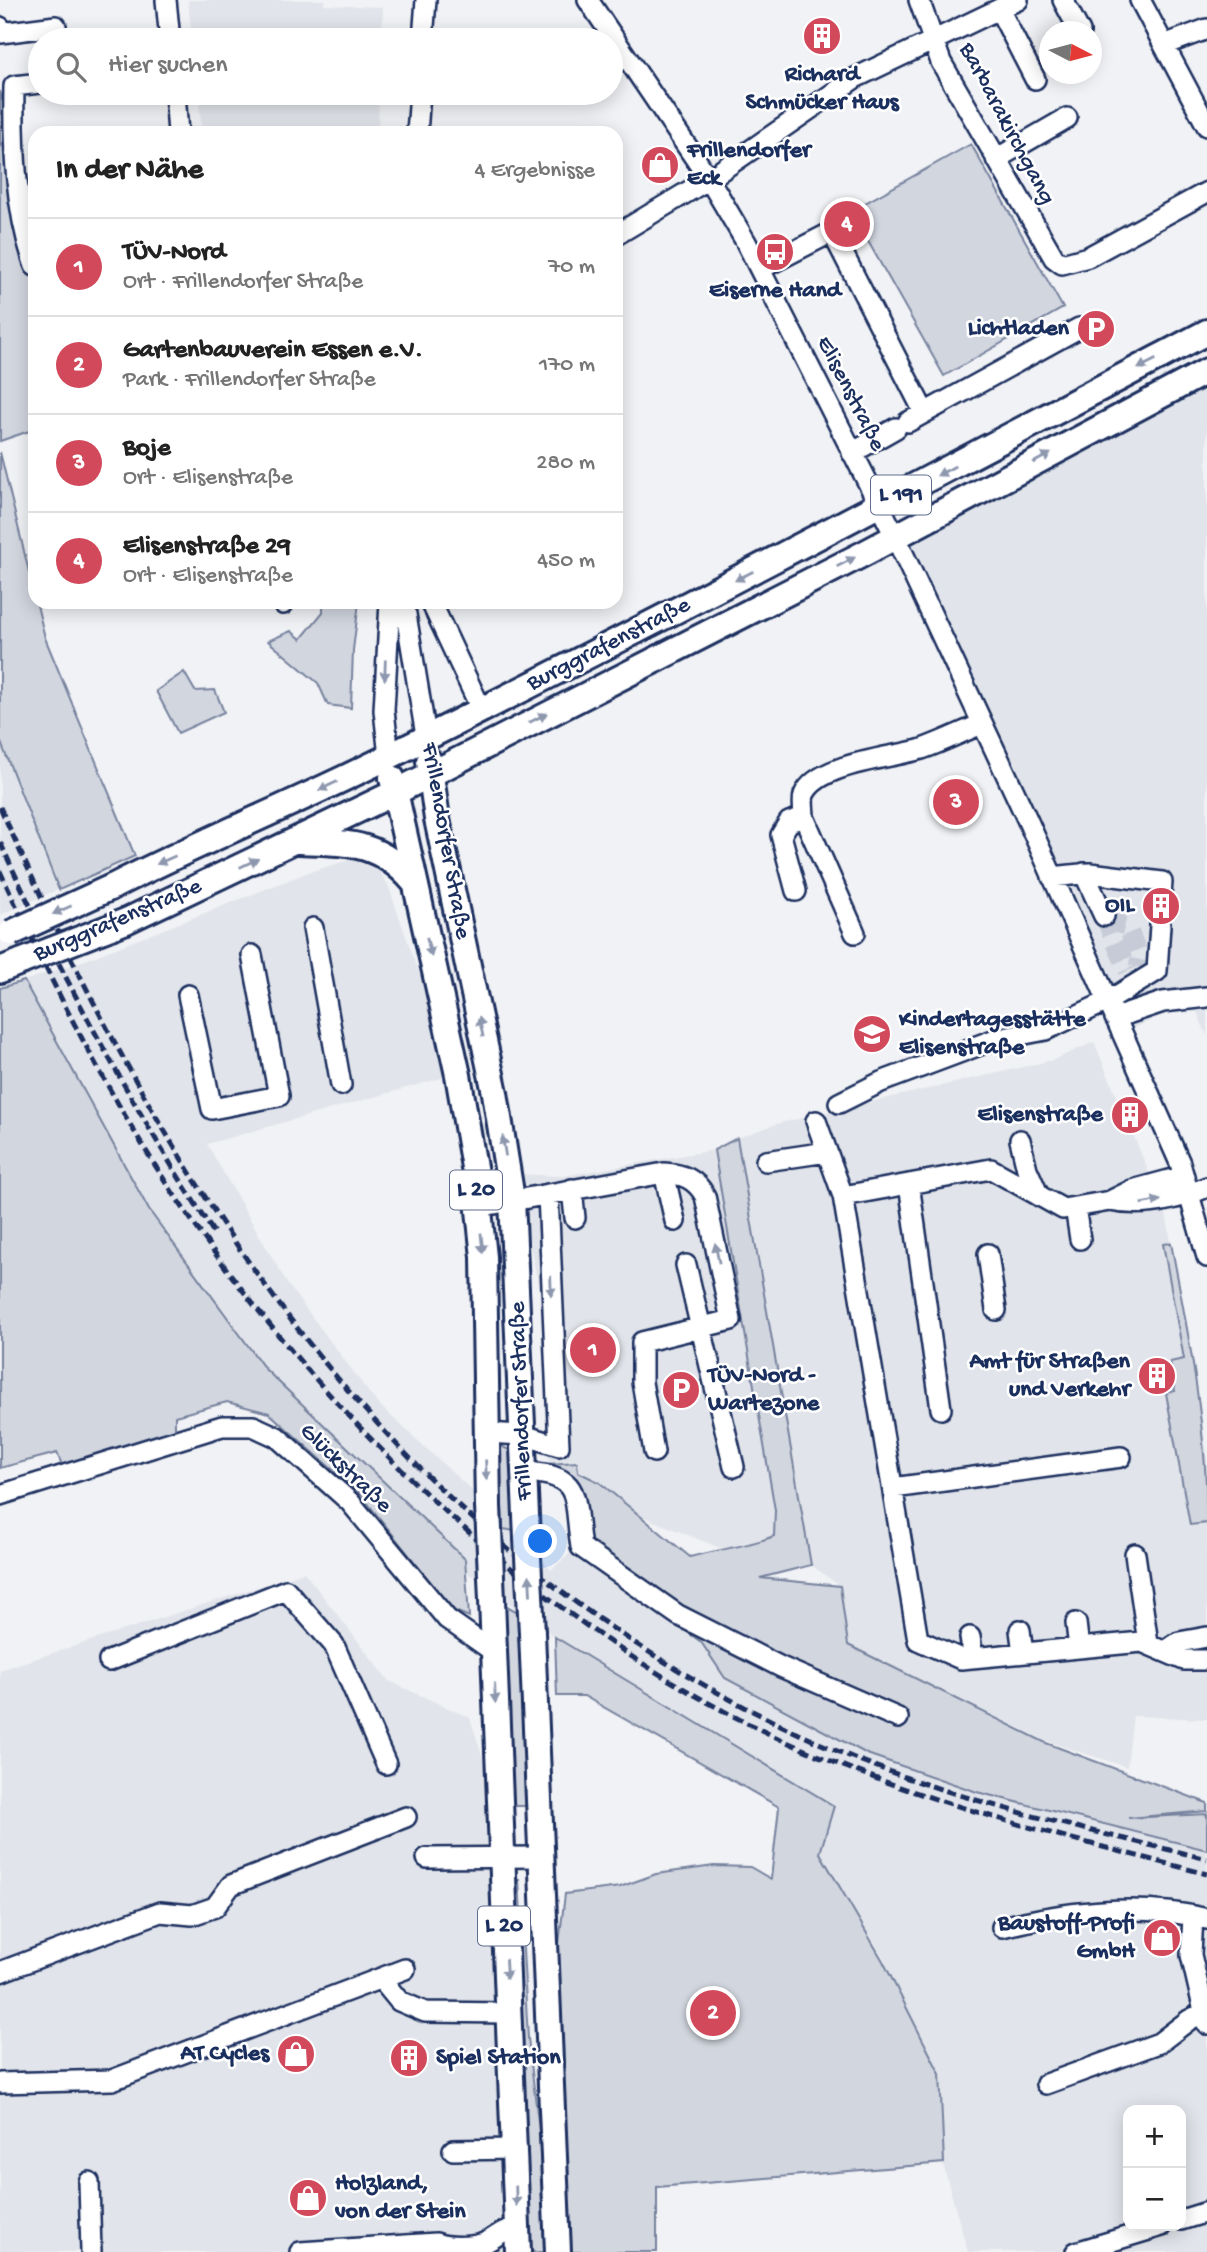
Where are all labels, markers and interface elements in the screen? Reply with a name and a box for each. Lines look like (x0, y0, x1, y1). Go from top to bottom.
building icon: Richard Schmücker Haus (801, 15, 843, 57)
north arrow (1039, 21, 1102, 84)
search box (28, 28, 623, 105)
street label: Barbarakirchgang (951, 37, 1061, 210)
icon: search (52, 48, 90, 86)
text: Hier suchen (108, 51, 228, 82)
place label: Richard Schmücker Haus (745, 61, 900, 118)
place label: Frillendorfer Eck (686, 137, 813, 194)
shop icon: Frillendorfer Eck (639, 144, 681, 186)
text: In der Nähe (56, 154, 203, 189)
text: 4 Ergebnisse (474, 158, 595, 185)
pin: 4 (824, 198, 870, 250)
bus stop icon: Eiserne Hand (754, 231, 796, 273)
text: TÜV-Nord (123, 238, 226, 269)
text: 1 (74, 254, 84, 281)
text: 70 m (548, 254, 595, 281)
text: Ort · Frillendorfer Straße (123, 269, 363, 296)
place label: Eiserne Hand (709, 277, 844, 306)
parking icon: Lichtladen (1075, 308, 1117, 350)
place label: Lichtladen (968, 315, 1070, 344)
street label: Elisenstraße (809, 332, 892, 457)
text: Gartenbauverein Essen e.V. (123, 336, 423, 367)
text: 2 (73, 352, 85, 379)
text: 170 m (539, 352, 595, 379)
one-way arrow (1136, 357, 1156, 369)
text: Park · Frillendorfer Straße (123, 367, 376, 394)
text: Boje (123, 434, 171, 465)
text: 3 (73, 450, 85, 477)
text: 280 m (536, 450, 595, 477)
one-way arrow (1032, 452, 1052, 464)
text: Ort · Elisenstraße (123, 465, 293, 492)
one-way arrow (936, 465, 956, 477)
road number: L 191 (871, 475, 931, 514)
text: Elisenstraße 29 (123, 532, 291, 563)
text: 4 (74, 548, 84, 575)
text: 450 m (537, 548, 595, 575)
one-way arrow (836, 556, 856, 567)
text: Ort · Elisenstraße (123, 563, 293, 590)
one-way arrow (734, 571, 754, 582)
street label: Burggrafenstraße (521, 591, 696, 699)
one-way arrow (379, 659, 390, 681)
one-way arrow (528, 713, 548, 724)
street label: Frillendorfer Straße (413, 740, 477, 942)
pin: 3 (933, 776, 979, 828)
one-way arrow (318, 781, 338, 792)
one-way arrow (156, 854, 176, 866)
one-way arrow (239, 858, 259, 869)
street label: Burggrafenstraße (29, 872, 207, 970)
building icon: OIL (1140, 885, 1182, 927)
place label: OIL (1105, 892, 1136, 921)
one-way arrow (52, 904, 72, 916)
one-way arrow (424, 936, 435, 958)
place label: Kindertagesstätte Elisenstraße (898, 1006, 1087, 1063)
school or university icon: Kindertagesstätte Elisenstraße (851, 1013, 893, 1055)
one-way arrow (475, 1016, 486, 1038)
building icon: Elisenstraße (1109, 1094, 1151, 1136)
place label: Elisenstraße (978, 1101, 1105, 1130)
one-way arrow (498, 1135, 509, 1157)
road number: L 20 (450, 1170, 502, 1210)
one-way arrow (1140, 1196, 1162, 1207)
one-way arrow (477, 1232, 488, 1254)
one-way arrow (711, 1242, 722, 1264)
one-way arrow (546, 1276, 557, 1298)
street label: Frillendorfer Straße (504, 1300, 540, 1502)
pin: 1 (570, 1324, 616, 1376)
place label: Amt für Straßen und Verkehr (968, 1348, 1132, 1405)
building icon: Amt für Straßen und Verkehr (1136, 1355, 1178, 1397)
place label: TÜV-Nord - Wartezone (706, 1362, 821, 1419)
parking icon: TÜV-Nord - Wartezone (660, 1369, 702, 1411)
street label: Glückstraße (292, 1418, 398, 1521)
one-way arrow (481, 1459, 492, 1481)
your location (523, 1524, 557, 1558)
one-way arrow (524, 1574, 535, 1596)
one-way arrow (490, 1682, 501, 1704)
road number: L 20 (478, 1907, 530, 1946)
place label: Baustoff-Profi GmbH (997, 1910, 1136, 1967)
shop icon: Baustoff-Profi GmbH (1141, 1917, 1183, 1959)
one-way arrow (501, 1958, 512, 1980)
pin: 2 (690, 1987, 736, 2039)
shop icon: AT Cycles (275, 2033, 317, 2075)
building icon: Spiel Station (388, 2037, 430, 2079)
place label: AT Cycles (179, 2040, 270, 2069)
place label: Spiel Station (436, 2044, 561, 2073)
map controls (1123, 2105, 1186, 2231)
button: + (1123, 2105, 1186, 2168)
button: − (1123, 2168, 1186, 2231)
place label: Holzland, von der Stein (334, 2170, 466, 2227)
shop icon: Holzland, von der Stein (287, 2177, 329, 2219)
one-way arrow (510, 2185, 521, 2207)

